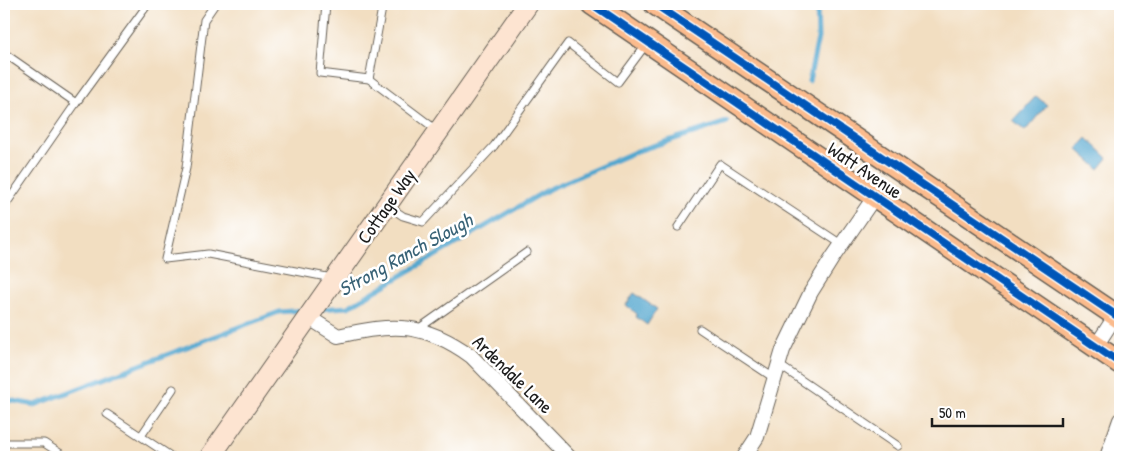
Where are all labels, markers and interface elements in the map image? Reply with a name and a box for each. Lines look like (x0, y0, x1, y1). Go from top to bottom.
street label: Watt Avenue (823, 136, 908, 205)
street label: Cottage Way (351, 163, 421, 249)
water label: Strong Ranch Slough (333, 205, 479, 303)
street label: Ardendale Lane (467, 329, 559, 419)
scale bar (932, 396, 1063, 428)
text: 50 m (939, 402, 966, 423)

